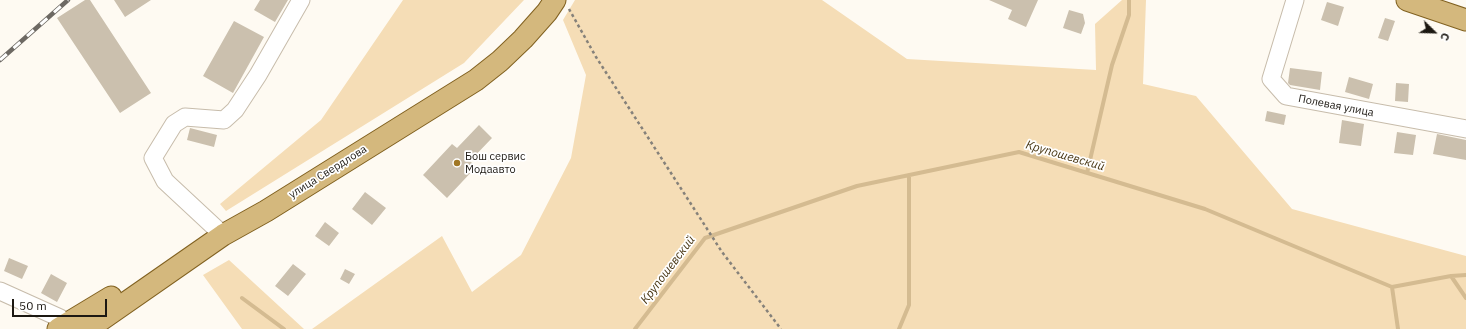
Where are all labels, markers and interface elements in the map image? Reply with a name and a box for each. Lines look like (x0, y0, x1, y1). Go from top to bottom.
north arrow (1414, 12, 1454, 52)
text: С (1437, 31, 1453, 43)
street label: Полевая улица (1297, 92, 1375, 120)
water label: Крупошевский (1024, 138, 1106, 174)
street label: улица Свердлова (287, 143, 369, 201)
place label: Бош сервис Модаавто (465, 150, 526, 176)
marker: Бош сервис Модаавто (452, 158, 462, 168)
water label: Крупошевский (638, 233, 698, 307)
scale bar (14, 291, 109, 317)
text: 50 m (19, 298, 47, 313)

